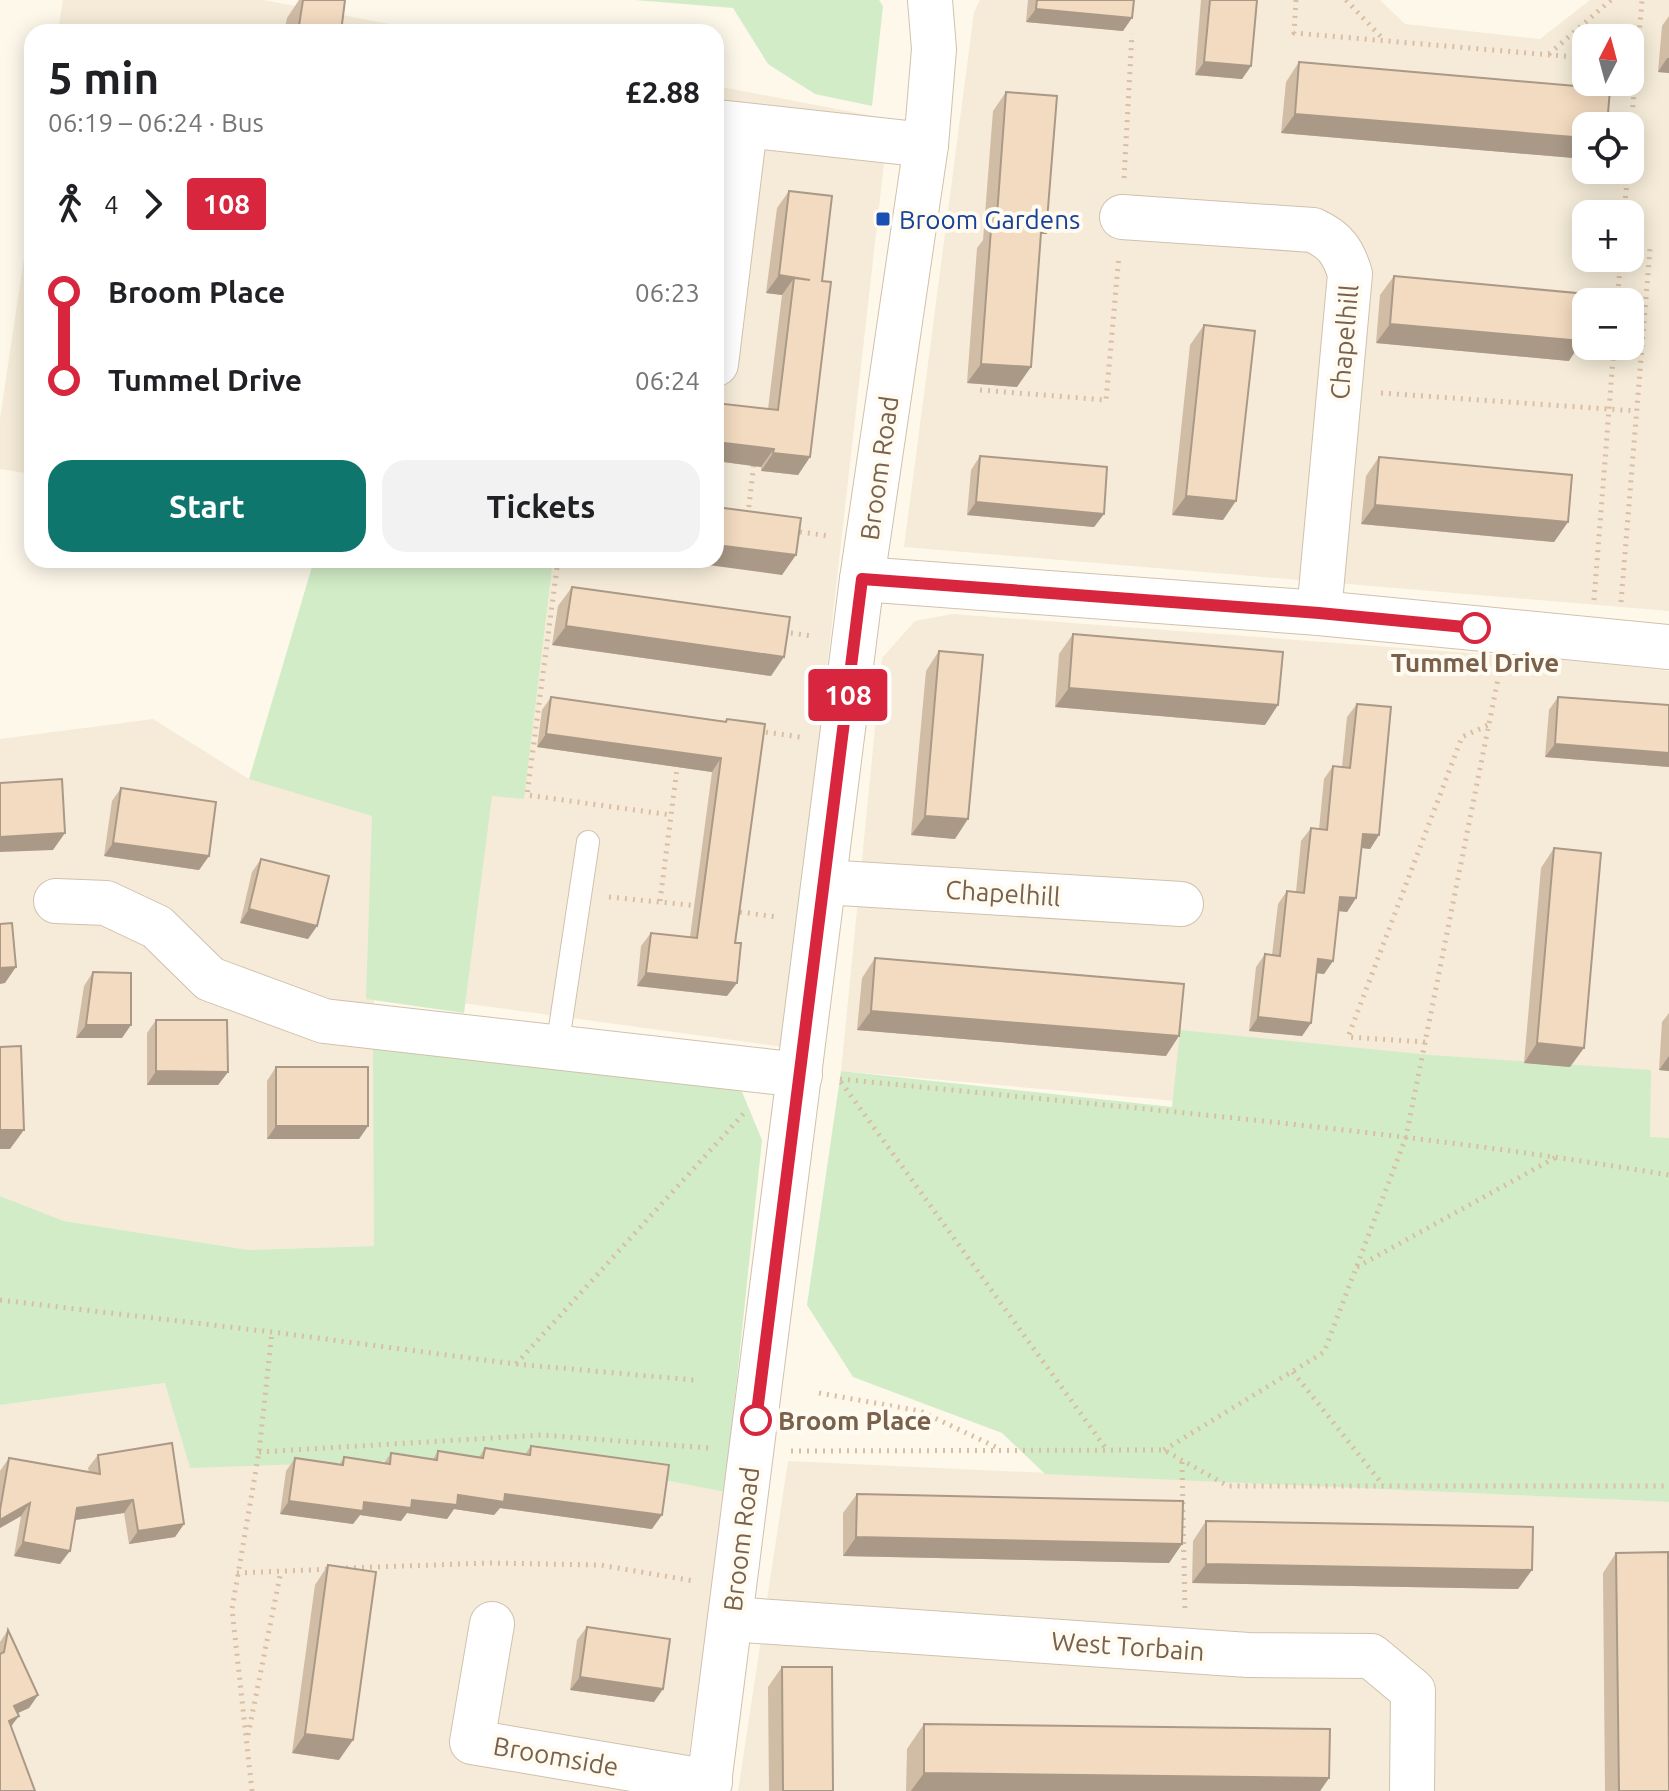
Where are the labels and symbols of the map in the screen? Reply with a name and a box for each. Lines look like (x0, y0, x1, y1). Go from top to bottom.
north arrow (1572, 24, 1644, 96)
place label: Broom Gardens (899, 205, 1080, 234)
marker: Broom Gardens (874, 210, 892, 228)
street label: Chapelhill (1325, 283, 1363, 401)
street label: Broom Road (855, 394, 903, 542)
marker: Tummel Drive (1460, 613, 1490, 643)
place label: Tummel Drive (1391, 648, 1559, 677)
line badge: 108 (802, 669, 894, 721)
street label: Chapelhill (944, 875, 1062, 911)
marker: Broom Place (741, 1405, 771, 1435)
place label: Broom Place (778, 1406, 932, 1435)
street label: Broom Road (718, 1465, 764, 1613)
street label: West Torbain (1050, 1626, 1206, 1666)
street label: Broomside (491, 1731, 621, 1781)

